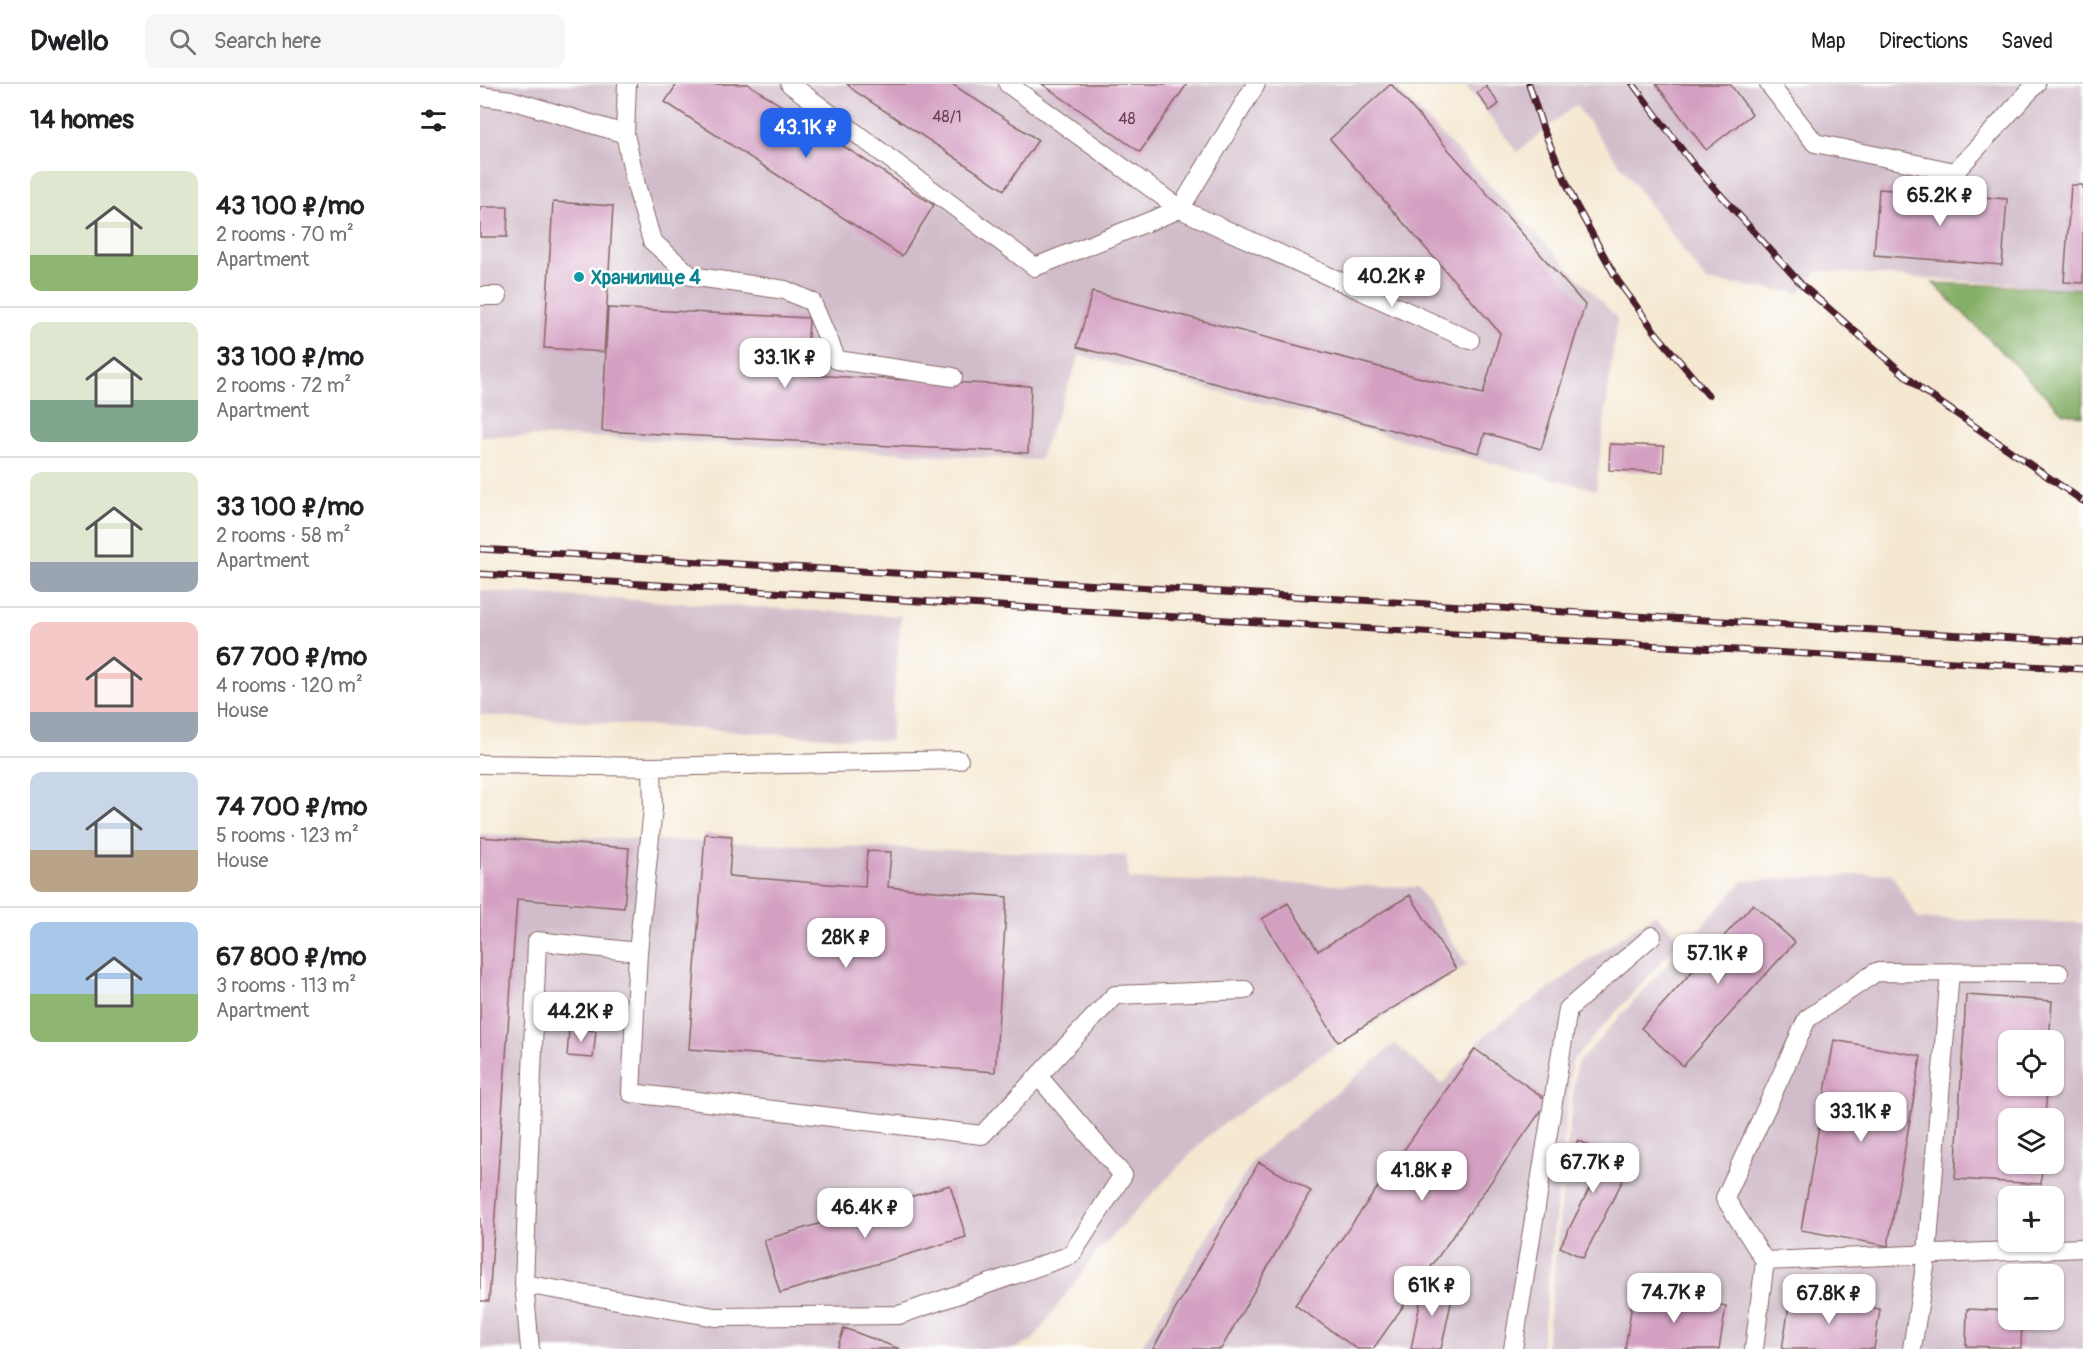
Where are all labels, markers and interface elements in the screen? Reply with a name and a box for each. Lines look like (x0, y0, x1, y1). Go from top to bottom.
search box (145, 14, 565, 68)
text: Dwello (30, 24, 109, 59)
icon: search (166, 25, 199, 58)
text: Search here (214, 27, 321, 55)
text: Map (1811, 28, 1846, 55)
text: Directions (1879, 28, 1968, 55)
text: Saved (2001, 28, 2053, 55)
text: 14 homes (30, 104, 134, 136)
icon: filters (417, 104, 450, 137)
house number: 48/1 (932, 107, 962, 127)
pin: 43.1K ₽ (751, 108, 861, 159)
house number: 48 (1118, 109, 1136, 129)
text: 43.1K ₽ (774, 115, 838, 140)
pin: 65.2K ₽ (1885, 176, 1995, 227)
text: 65.2K ₽ (1907, 183, 1973, 208)
text: 43 100 ₽/mo (216, 190, 365, 222)
icon: home (78, 195, 150, 267)
text: 2 rooms · 70 m² (216, 222, 354, 247)
text: Apartment (216, 247, 309, 272)
pin: 40.2K ₽ (1337, 257, 1447, 308)
text: 40.2K ₽ (1357, 264, 1427, 289)
place label: Хранилище 4 (591, 265, 701, 290)
marker: Хранилище 4 (572, 270, 586, 284)
pin: 33.1K ₽ (730, 338, 840, 389)
text: 33 100 ₽/mo (216, 341, 364, 373)
text: 33.1K ₽ (754, 345, 816, 370)
icon: home (78, 346, 150, 418)
text: 2 rooms · 72 m² (216, 373, 351, 398)
text: Apartment (216, 398, 309, 423)
text: 33 100 ₽/mo (216, 491, 364, 523)
icon: home (78, 496, 150, 568)
text: 2 rooms · 58 m² (216, 523, 351, 548)
text: Apartment (216, 548, 309, 573)
text: 67 700 ₽/mo (216, 641, 367, 673)
icon: home (78, 646, 150, 718)
text: 4 rooms · 120 m² (216, 673, 363, 698)
text: House (216, 698, 268, 723)
text: 74 700 ₽/mo (216, 791, 367, 823)
icon: home (78, 796, 150, 868)
text: 5 rooms · 123 m² (216, 823, 359, 848)
text: House (216, 848, 268, 873)
pin: 28K ₽ (804, 918, 888, 969)
text: 28K ₽ (821, 925, 871, 950)
pin: 57.1K ₽ (1663, 934, 1773, 985)
text: 67 800 ₽/mo (216, 941, 367, 973)
text: 57.1K ₽ (1687, 941, 1749, 966)
icon: home (78, 946, 150, 1018)
text: 3 rooms · 113 m² (216, 973, 356, 998)
pin: 44.2K ₽ (526, 992, 636, 1043)
text: Apartment (216, 998, 309, 1023)
text: 44.2K ₽ (547, 999, 615, 1024)
map controls (1998, 1030, 2064, 1330)
button: locate (1998, 1030, 2064, 1096)
pin: 33.1K ₽ (1806, 1092, 1916, 1143)
text: 33.1K ₽ (1830, 1099, 1892, 1124)
button: layers (1998, 1108, 2064, 1174)
pin: 67.7K ₽ (1538, 1143, 1648, 1194)
text: 67.7K ₽ (1560, 1150, 1626, 1175)
pin: 41.8K ₽ (1367, 1151, 1477, 1202)
text: 41.8K ₽ (1391, 1158, 1453, 1183)
button: + (1998, 1186, 2064, 1252)
pin: 46.4K ₽ (810, 1188, 920, 1239)
text: 46.4K ₽ (831, 1195, 899, 1220)
button: − (1998, 1264, 2064, 1330)
pin: 61K ₽ (1390, 1266, 1474, 1317)
text: 61K ₽ (1408, 1273, 1456, 1298)
pin: 74.7K ₽ (1619, 1273, 1729, 1324)
pin: 67.8K ₽ (1774, 1274, 1884, 1325)
text: 74.7K ₽ (1641, 1280, 1707, 1305)
text: 67.8K ₽ (1797, 1281, 1861, 1306)

